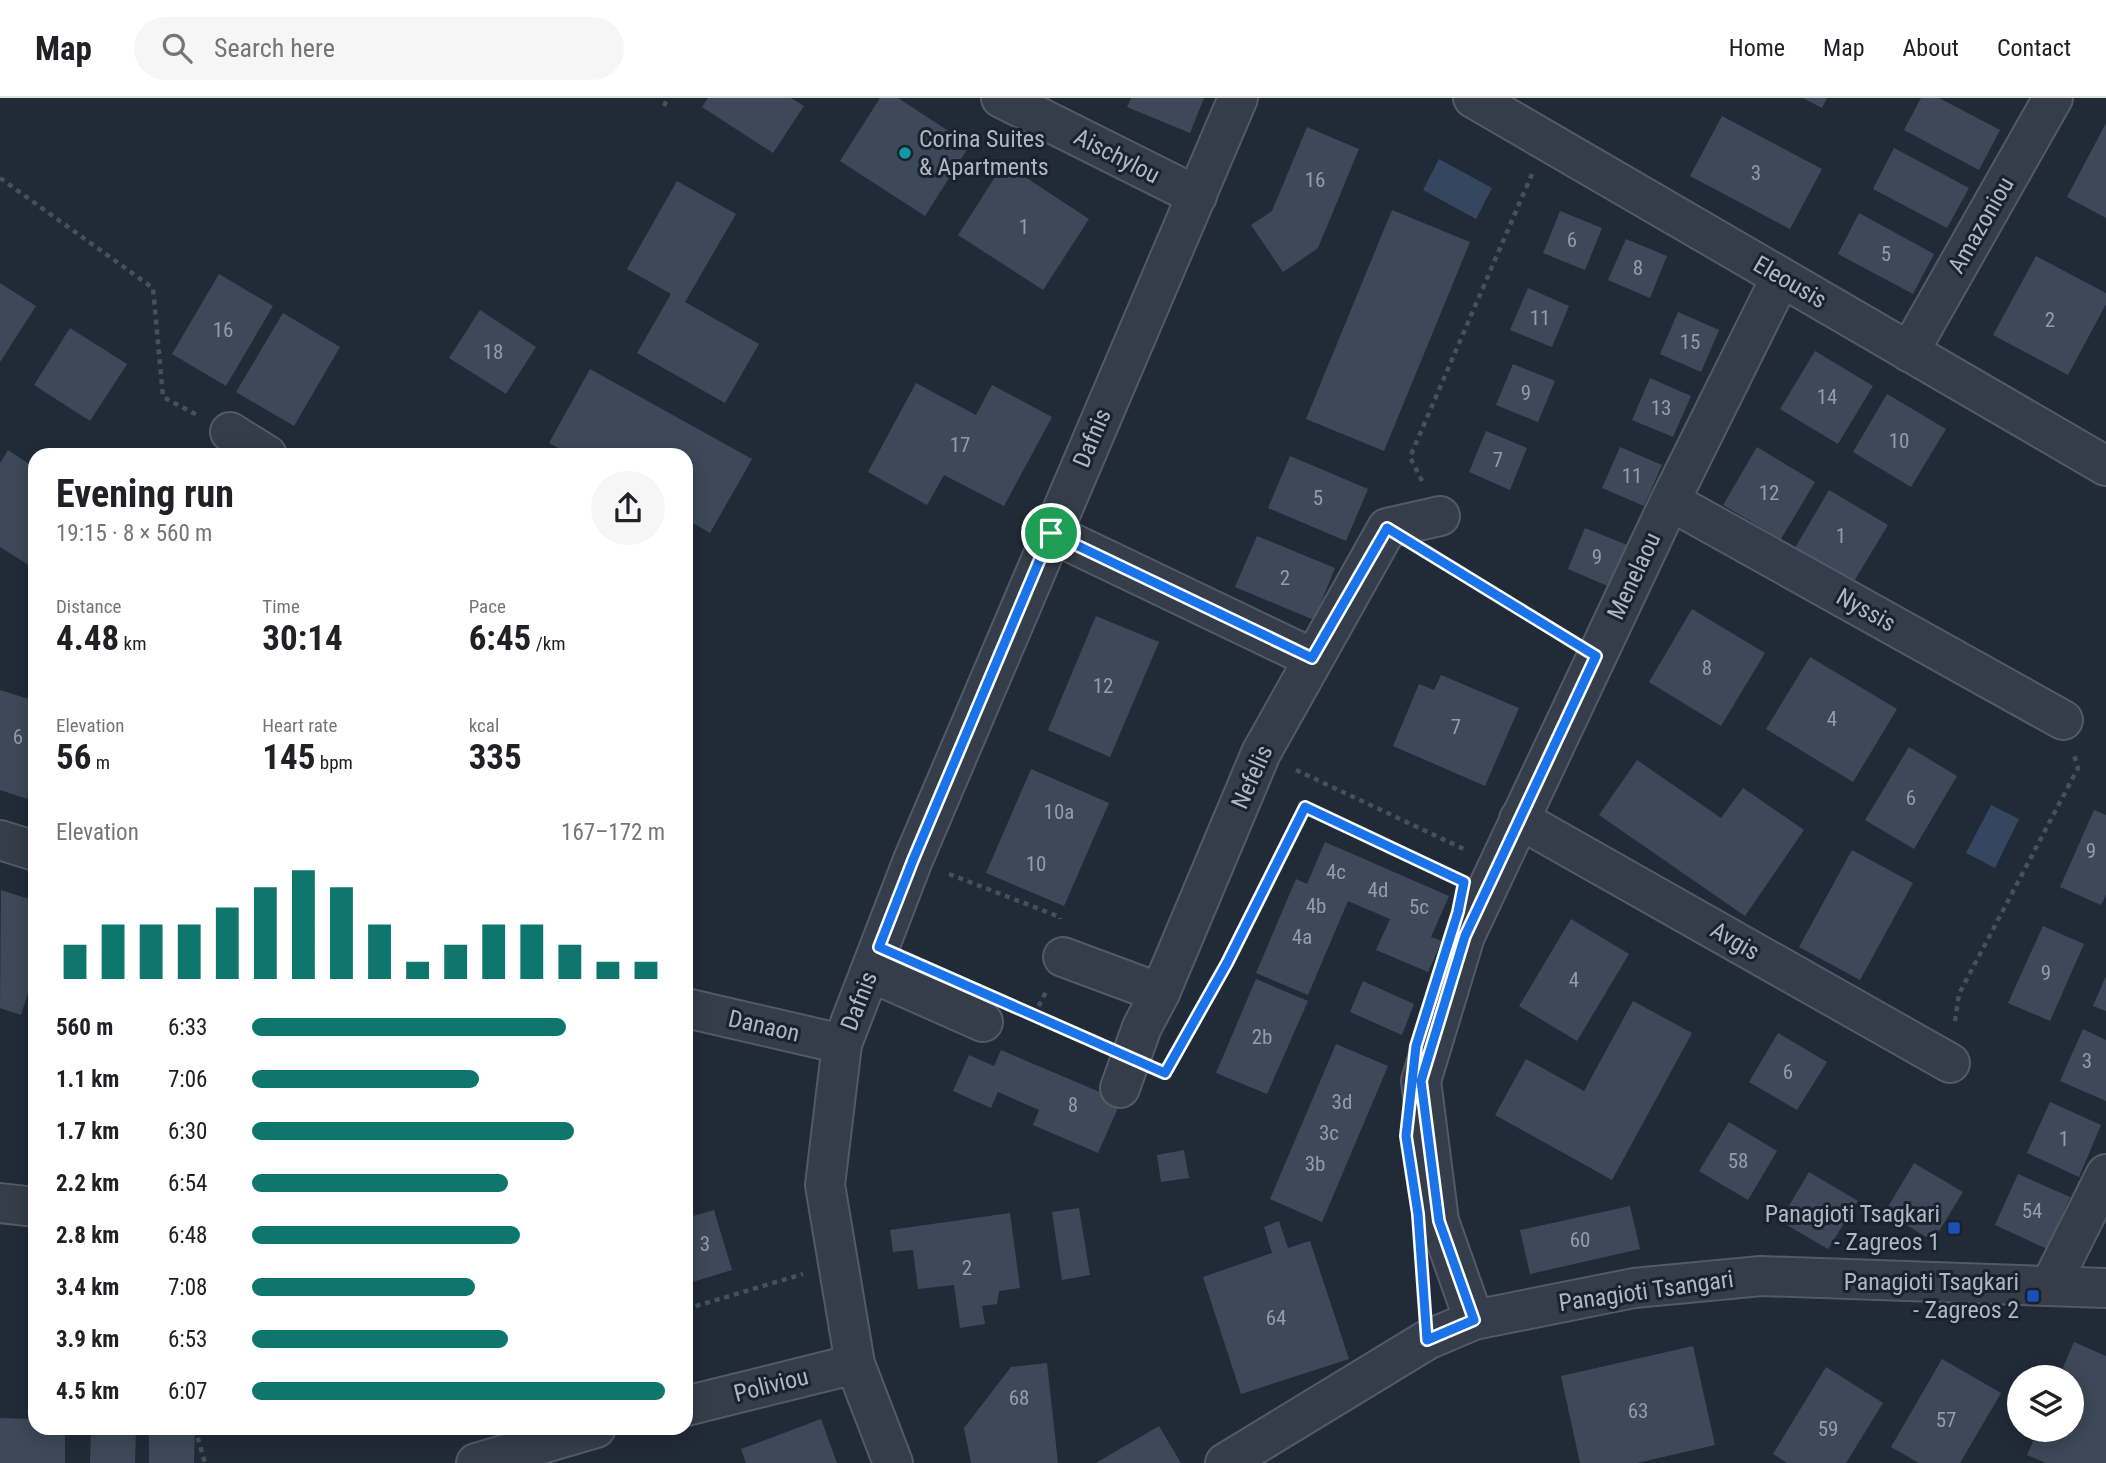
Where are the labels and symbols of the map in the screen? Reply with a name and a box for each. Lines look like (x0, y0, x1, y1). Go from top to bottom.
street label: Aischylou (1070, 123, 1164, 189)
place label: Corina Suites & Apartments (919, 125, 1049, 181)
marker: Corina Suites & Apartments (897, 145, 913, 161)
house number: 3 (1751, 161, 1761, 185)
house number: 16 (1305, 168, 1325, 192)
street label: Amazoniou (1942, 172, 2020, 278)
house number: 1 (1019, 215, 1029, 239)
house number: 6 (1567, 228, 1577, 252)
house number: 5 (1881, 242, 1891, 266)
street label: Eleousis (1748, 250, 1832, 314)
house number: 8 (1633, 256, 1643, 280)
house number: 11 (1530, 306, 1550, 330)
house number: 2 (2045, 308, 2055, 332)
house number: 16 (213, 318, 233, 342)
house number: 15 (1680, 330, 1700, 354)
house number: 18 (483, 340, 503, 364)
house number: 9 (1521, 381, 1531, 405)
house number: 14 (1817, 385, 1837, 409)
house number: 13 (1651, 396, 1671, 420)
street label: Dafnis (1067, 405, 1117, 471)
house number: 10 (1889, 429, 1909, 453)
house number: 17 (950, 433, 970, 457)
house number: 7 (1493, 448, 1503, 472)
house number: 11 (1622, 464, 1642, 488)
house number: 12 (1759, 481, 1779, 505)
house number: 5 (1313, 486, 1323, 510)
pin (1021, 503, 1081, 563)
house number: 1 (1836, 524, 1846, 548)
street label: Menelaou (1602, 528, 1666, 624)
house number: 9 (1592, 545, 1602, 569)
house number: 2 (1280, 566, 1290, 590)
street label: Nyssis (1832, 582, 1900, 638)
house number: 8 (1702, 656, 1712, 680)
house number: 12 (1093, 674, 1113, 698)
house number: 4 (1827, 707, 1837, 731)
house number: 7 (1451, 715, 1461, 739)
house number: 6 (13, 725, 23, 749)
street label: Nefelis (1226, 741, 1278, 813)
house number: 6 (1906, 786, 1916, 810)
house number: 10a (1044, 800, 1074, 824)
house number: 9 (2086, 839, 2096, 863)
house number: 10 (1026, 852, 1046, 876)
house number: 4c (1326, 860, 1346, 884)
house number: 4d (1368, 878, 1388, 902)
house number: 4b (1306, 894, 1326, 918)
house number: 5c (1409, 895, 1429, 919)
street label: Avgis (1706, 916, 1764, 966)
house number: 4a (1292, 925, 1312, 949)
house number: 9 (2041, 961, 2051, 985)
street label: Dafnis (835, 968, 883, 1034)
house number: 4 (1569, 968, 1579, 992)
street label: Danaon (726, 1004, 802, 1048)
house number: 2b (1252, 1025, 1272, 1049)
house number: 3 (2082, 1049, 2092, 1073)
house number: 6 (1783, 1060, 1793, 1084)
house number: 3d (1332, 1090, 1352, 1114)
house number: 8 (1068, 1093, 1078, 1117)
house number: 3c (1319, 1121, 1339, 1145)
house number: 1 (2059, 1127, 2069, 1151)
house number: 58 (1728, 1149, 1748, 1173)
house number: 3b (1305, 1152, 1325, 1176)
house number: 54 (2022, 1199, 2042, 1223)
place label: Panagioti Tsagkari - Zagreos 1 (1765, 1200, 1940, 1256)
marker: Panagioti Tsagkari - Zagreos 1 (1946, 1220, 1962, 1236)
house number: 60 (1570, 1228, 1590, 1252)
house number: 3 (700, 1232, 710, 1256)
house number: 2 (962, 1256, 972, 1280)
street label: Panagioti Tsangari (1557, 1265, 1735, 1317)
place label: Panagioti Tsagkari - Zagreos 2 (1844, 1268, 2019, 1324)
marker: Panagioti Tsagkari - Zagreos 2 (2025, 1288, 2041, 1304)
house number: 64 (1266, 1306, 1286, 1330)
street label: Poliviou (731, 1362, 811, 1408)
house number: 68 (1009, 1386, 1029, 1410)
house number: 63 (1628, 1399, 1648, 1423)
house number: 57 (1936, 1408, 1956, 1432)
house number: 59 (1818, 1417, 1838, 1441)

